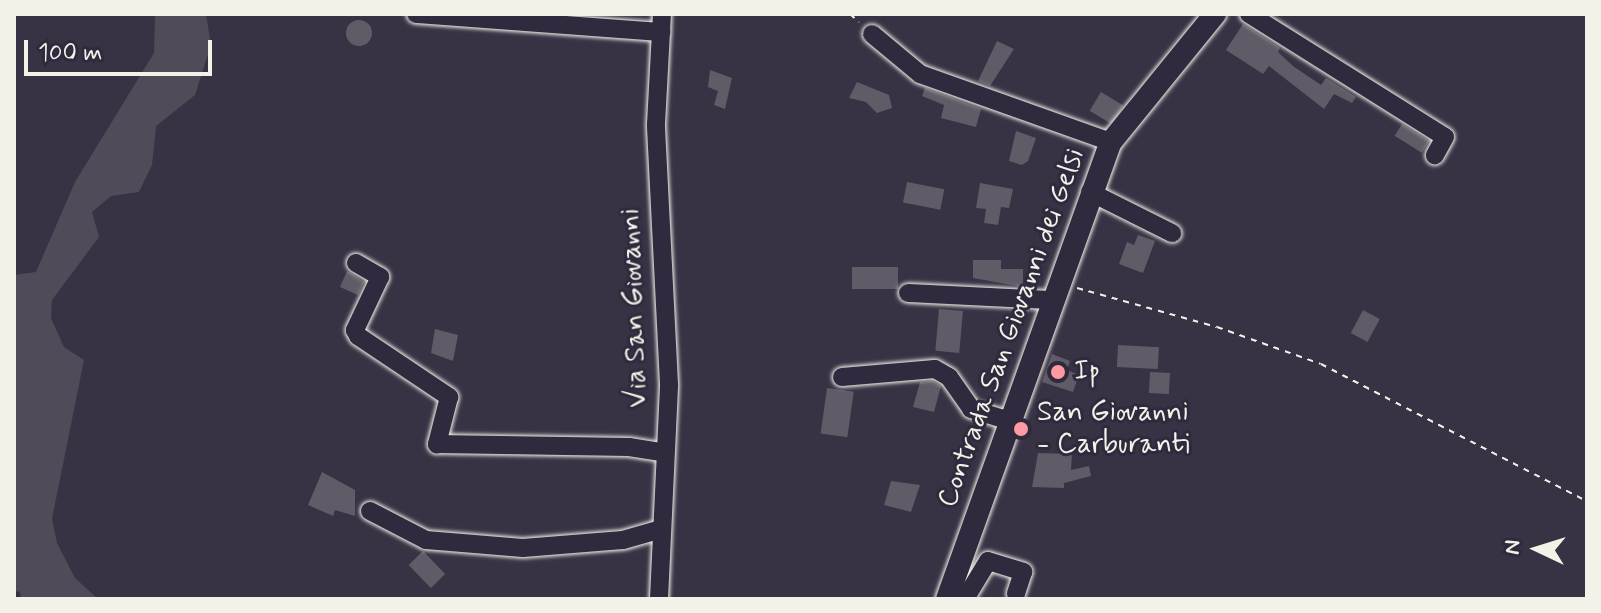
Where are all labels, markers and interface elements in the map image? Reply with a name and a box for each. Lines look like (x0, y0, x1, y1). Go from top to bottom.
scale bar (28, 24, 216, 74)
text: 100 m (38, 38, 102, 69)
street label: Contrada San Giovanni dei Gelsi (932, 145, 1092, 511)
street label: Via San Giovanni (615, 209, 655, 407)
place label: Ip (1074, 355, 1100, 389)
marker: Ip (1049, 363, 1067, 381)
place label: San Giovanni - Carburanti (1037, 396, 1190, 462)
marker: San Giovanni - Carburanti (1012, 420, 1030, 438)
north arrow (1497, 509, 1577, 589)
text: N (1499, 539, 1528, 556)

